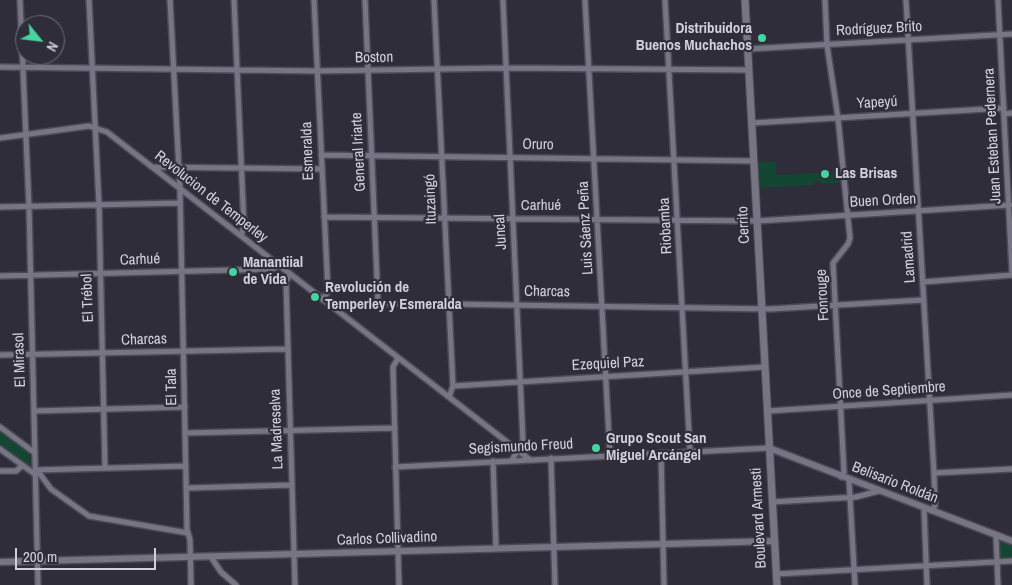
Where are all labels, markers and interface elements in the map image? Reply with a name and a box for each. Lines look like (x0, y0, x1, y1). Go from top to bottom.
north arrow (15, 15, 65, 65)
street label: Rodríguez Brito (836, 18, 922, 40)
place label: Distribuidora Buenos Muchachos (636, 20, 752, 55)
marker: Distribuidora Buenos Muchachos (756, 32, 768, 44)
text: N (42, 39, 62, 55)
street label: Boston (355, 49, 393, 67)
street label: Juan Esteban Pedernera (980, 68, 1006, 204)
street label: Yapeyú (856, 93, 898, 113)
street label: General Iriarte (348, 112, 370, 192)
street label: Esmeralda (298, 121, 318, 181)
street label: Oruro (522, 136, 554, 154)
street label: Revolucion de Temperley (151, 147, 271, 247)
place label: Las Brisas (835, 165, 897, 183)
marker: Las Brisas (819, 168, 831, 180)
street label: Ituzaingó (421, 173, 441, 225)
street label: Luis Sáenz Peña (575, 181, 597, 275)
street label: Buen Orden (849, 190, 917, 212)
street label: Carhué (521, 197, 561, 215)
street label: Riobamba (656, 197, 676, 255)
street label: Cerrito (734, 206, 754, 244)
street label: Juncal (491, 214, 511, 250)
street label: Lamadrid (898, 230, 920, 284)
street label: Carhué (120, 250, 160, 270)
place label: Manantiial de Vida (243, 254, 303, 289)
marker: Manantiial de Vida (227, 266, 239, 278)
street label: Fonrouge (813, 269, 833, 321)
street label: El Trébol (78, 273, 98, 323)
place label: Revolución de Temperley y Esmeralda (325, 279, 462, 314)
street label: Charcas (524, 283, 570, 301)
marker: Revolución de Temperley y Esmeralda (309, 291, 321, 303)
street label: Charcas (121, 330, 167, 350)
street label: El Mirasol (10, 332, 30, 388)
street label: Ezequiel Paz (571, 353, 645, 375)
street label: El Tala (163, 368, 181, 406)
street label: Once de Septiembre (832, 378, 946, 404)
street label: La Madreselva (267, 388, 287, 470)
place label: Grupo Scout San Miguel Arcángel (606, 430, 706, 465)
street label: Segismundo Freud (468, 435, 574, 459)
marker: Grupo Scout San Miguel Arcángel (590, 442, 602, 454)
street label: Belisario Roldán (849, 458, 941, 508)
street label: Boulevard Armesti (747, 467, 771, 569)
street label: Carlos Collivadino (336, 528, 438, 550)
scale bar (18, 538, 159, 570)
text: 200 m (23, 546, 57, 567)

